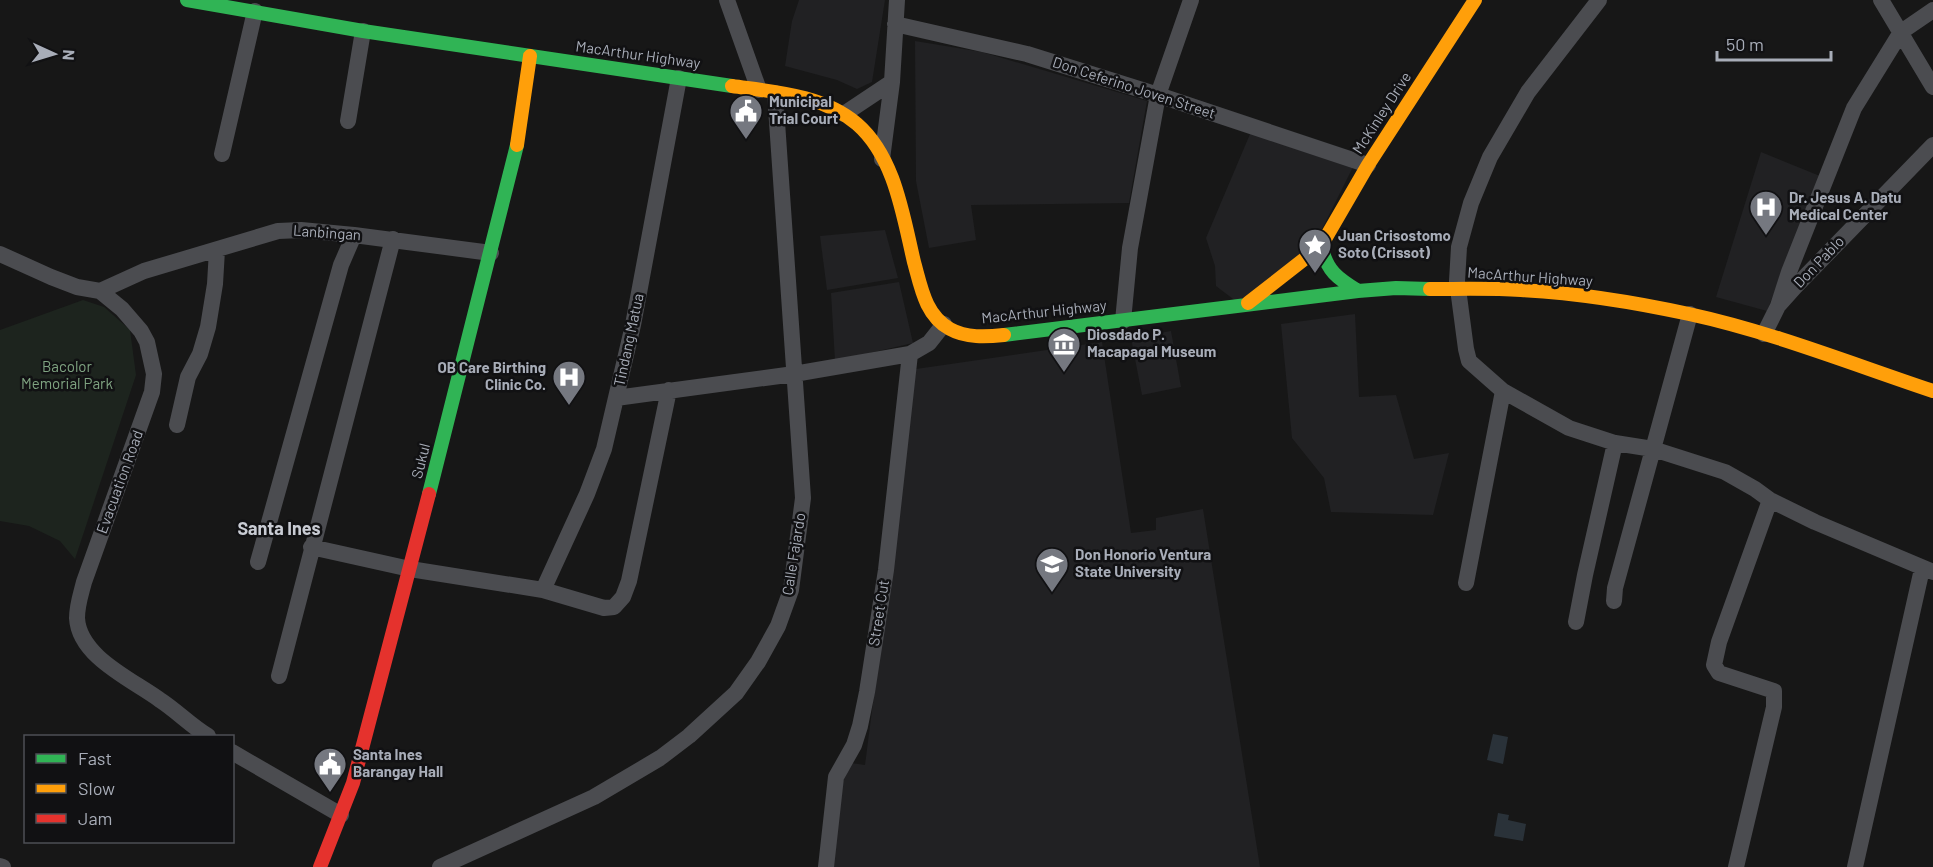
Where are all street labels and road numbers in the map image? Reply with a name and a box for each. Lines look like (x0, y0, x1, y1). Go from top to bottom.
street label: MacArthur Highway (575, 36, 702, 72)
street label: Don Ceferino Joven Street (1051, 52, 1218, 122)
street label: McKinley Drive (1348, 68, 1414, 157)
street label: Lanbingan (292, 221, 362, 243)
street label: Don Pablo (1789, 232, 1847, 291)
street label: MacArthur Highway (1467, 263, 1594, 289)
street label: Tindang Matua (609, 292, 647, 388)
street label: MacArthur Highway (980, 295, 1107, 327)
street label: Evacuation Road (92, 427, 146, 536)
street label: Sukul (407, 441, 433, 480)
street label: Calle Fajardo (778, 511, 808, 596)
street label: Street Cut (864, 579, 892, 647)

